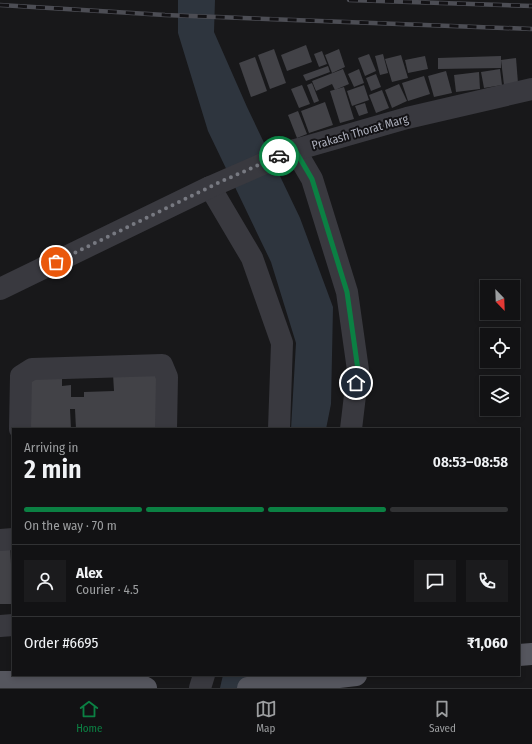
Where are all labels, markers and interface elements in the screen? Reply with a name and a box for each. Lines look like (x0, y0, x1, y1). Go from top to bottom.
street label: Prakash Thorat Marg (310, 111, 410, 152)
courier (259, 136, 299, 176)
icon: car (268, 145, 290, 167)
pin (39, 245, 73, 279)
icon: bag (45, 251, 67, 273)
north arrow (480, 280, 520, 320)
map controls (480, 280, 520, 416)
button: locate (480, 328, 520, 368)
pin (339, 366, 373, 400)
icon: home (345, 372, 367, 394)
button: layers (480, 376, 520, 416)
text: Arriving in (24, 440, 78, 455)
text: 08:53–08:58 (433, 453, 508, 471)
text: 2 min (24, 454, 82, 485)
text: On the way · 70 m (24, 518, 117, 533)
button: person (24, 560, 66, 602)
button: chat (414, 560, 456, 602)
button: phone (466, 560, 508, 602)
text: Alex (76, 564, 103, 582)
text: Courier · 4.5 (76, 582, 139, 597)
text: Order #6695 (24, 634, 98, 652)
text: ₹1,060 (467, 634, 508, 652)
tab: Home (76, 698, 102, 735)
tab: Map (255, 698, 277, 735)
tab: Saved (429, 698, 456, 735)

